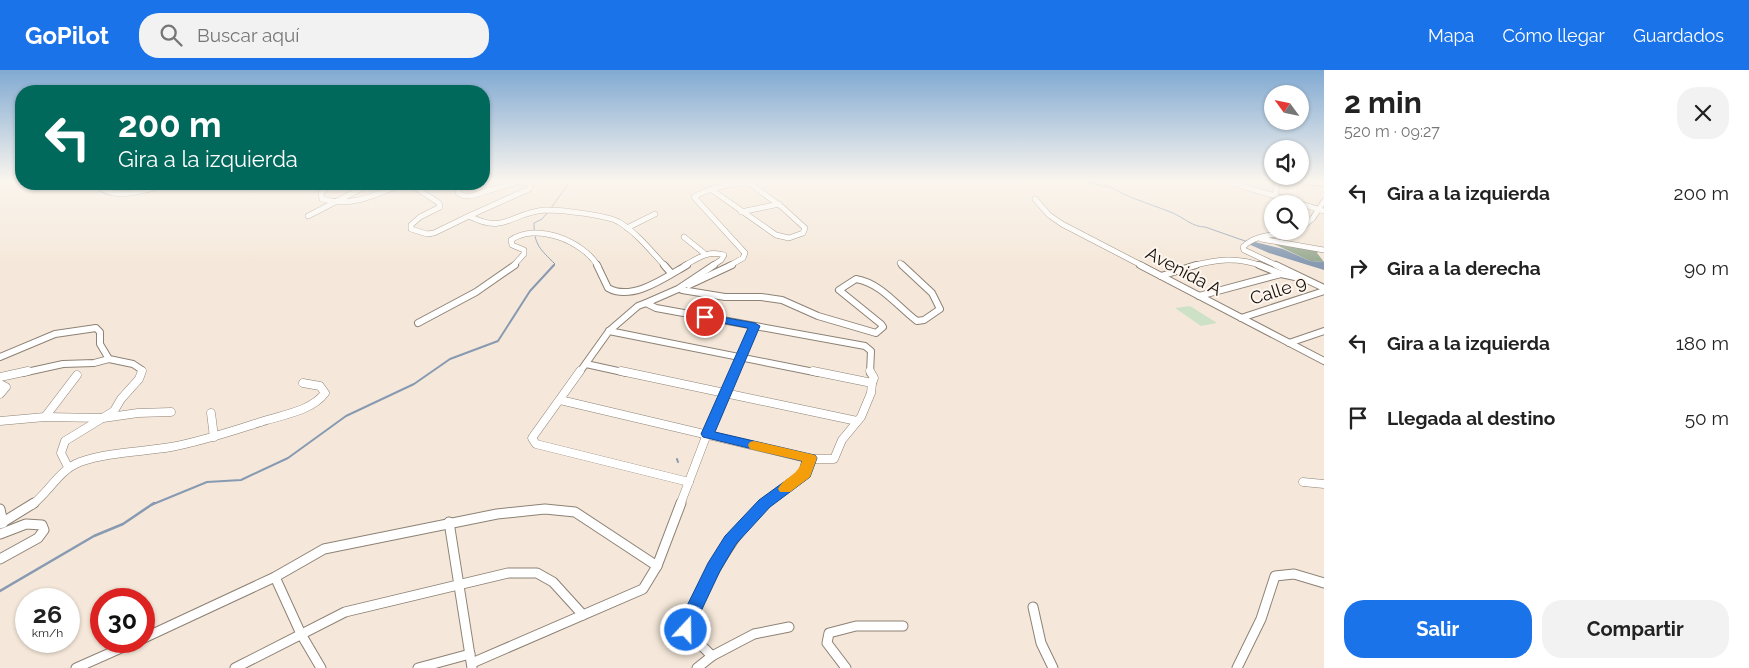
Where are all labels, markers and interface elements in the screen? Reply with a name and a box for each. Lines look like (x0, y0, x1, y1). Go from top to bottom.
search box (139, 13, 489, 58)
text: GoPilot (25, 21, 109, 50)
icon: search (157, 21, 185, 49)
text: Buscar aquí (197, 24, 299, 46)
text: Mapa (1428, 25, 1474, 46)
text: Cómo llegar (1502, 25, 1605, 46)
text: Guardados (1633, 25, 1724, 46)
north arrow (1264, 85, 1309, 130)
map controls (1264, 85, 1309, 240)
text: 2 min (1344, 85, 1422, 120)
button: close (1677, 87, 1729, 139)
text: 200 m (118, 104, 222, 145)
icon: left (35, 105, 100, 170)
text: 520 m · 09:27 (1344, 122, 1440, 141)
button: sound (1264, 140, 1309, 185)
text: Gira a la izquierda (118, 146, 298, 172)
icon: left (1344, 179, 1372, 207)
text: Gira a la izquierda (1387, 182, 1550, 204)
text: 200 m (1674, 182, 1729, 204)
button: search (1264, 195, 1309, 240)
street label: Avenida A (1142, 242, 1226, 300)
icon: right (1344, 254, 1372, 282)
text: Gira a la derecha (1387, 257, 1541, 279)
text: 90 m (1684, 257, 1729, 279)
street label: Calle 9 (1247, 271, 1309, 309)
pin (684, 296, 726, 338)
icon: arrive (691, 303, 719, 331)
icon: left (1344, 329, 1372, 357)
text: Gira a la izquierda (1387, 332, 1550, 354)
text: 180 m (1676, 332, 1729, 354)
icon: arrive (1344, 404, 1372, 432)
text: Llegada al destino (1387, 407, 1555, 429)
text: 50 m (1685, 407, 1729, 429)
speed limit sign: 30 (90, 588, 155, 653)
text: 26 (33, 599, 62, 629)
button: Salir (1344, 600, 1532, 658)
button: Compartir (1542, 600, 1729, 658)
position arrow (659, 603, 711, 655)
text: km/h (32, 626, 63, 640)

